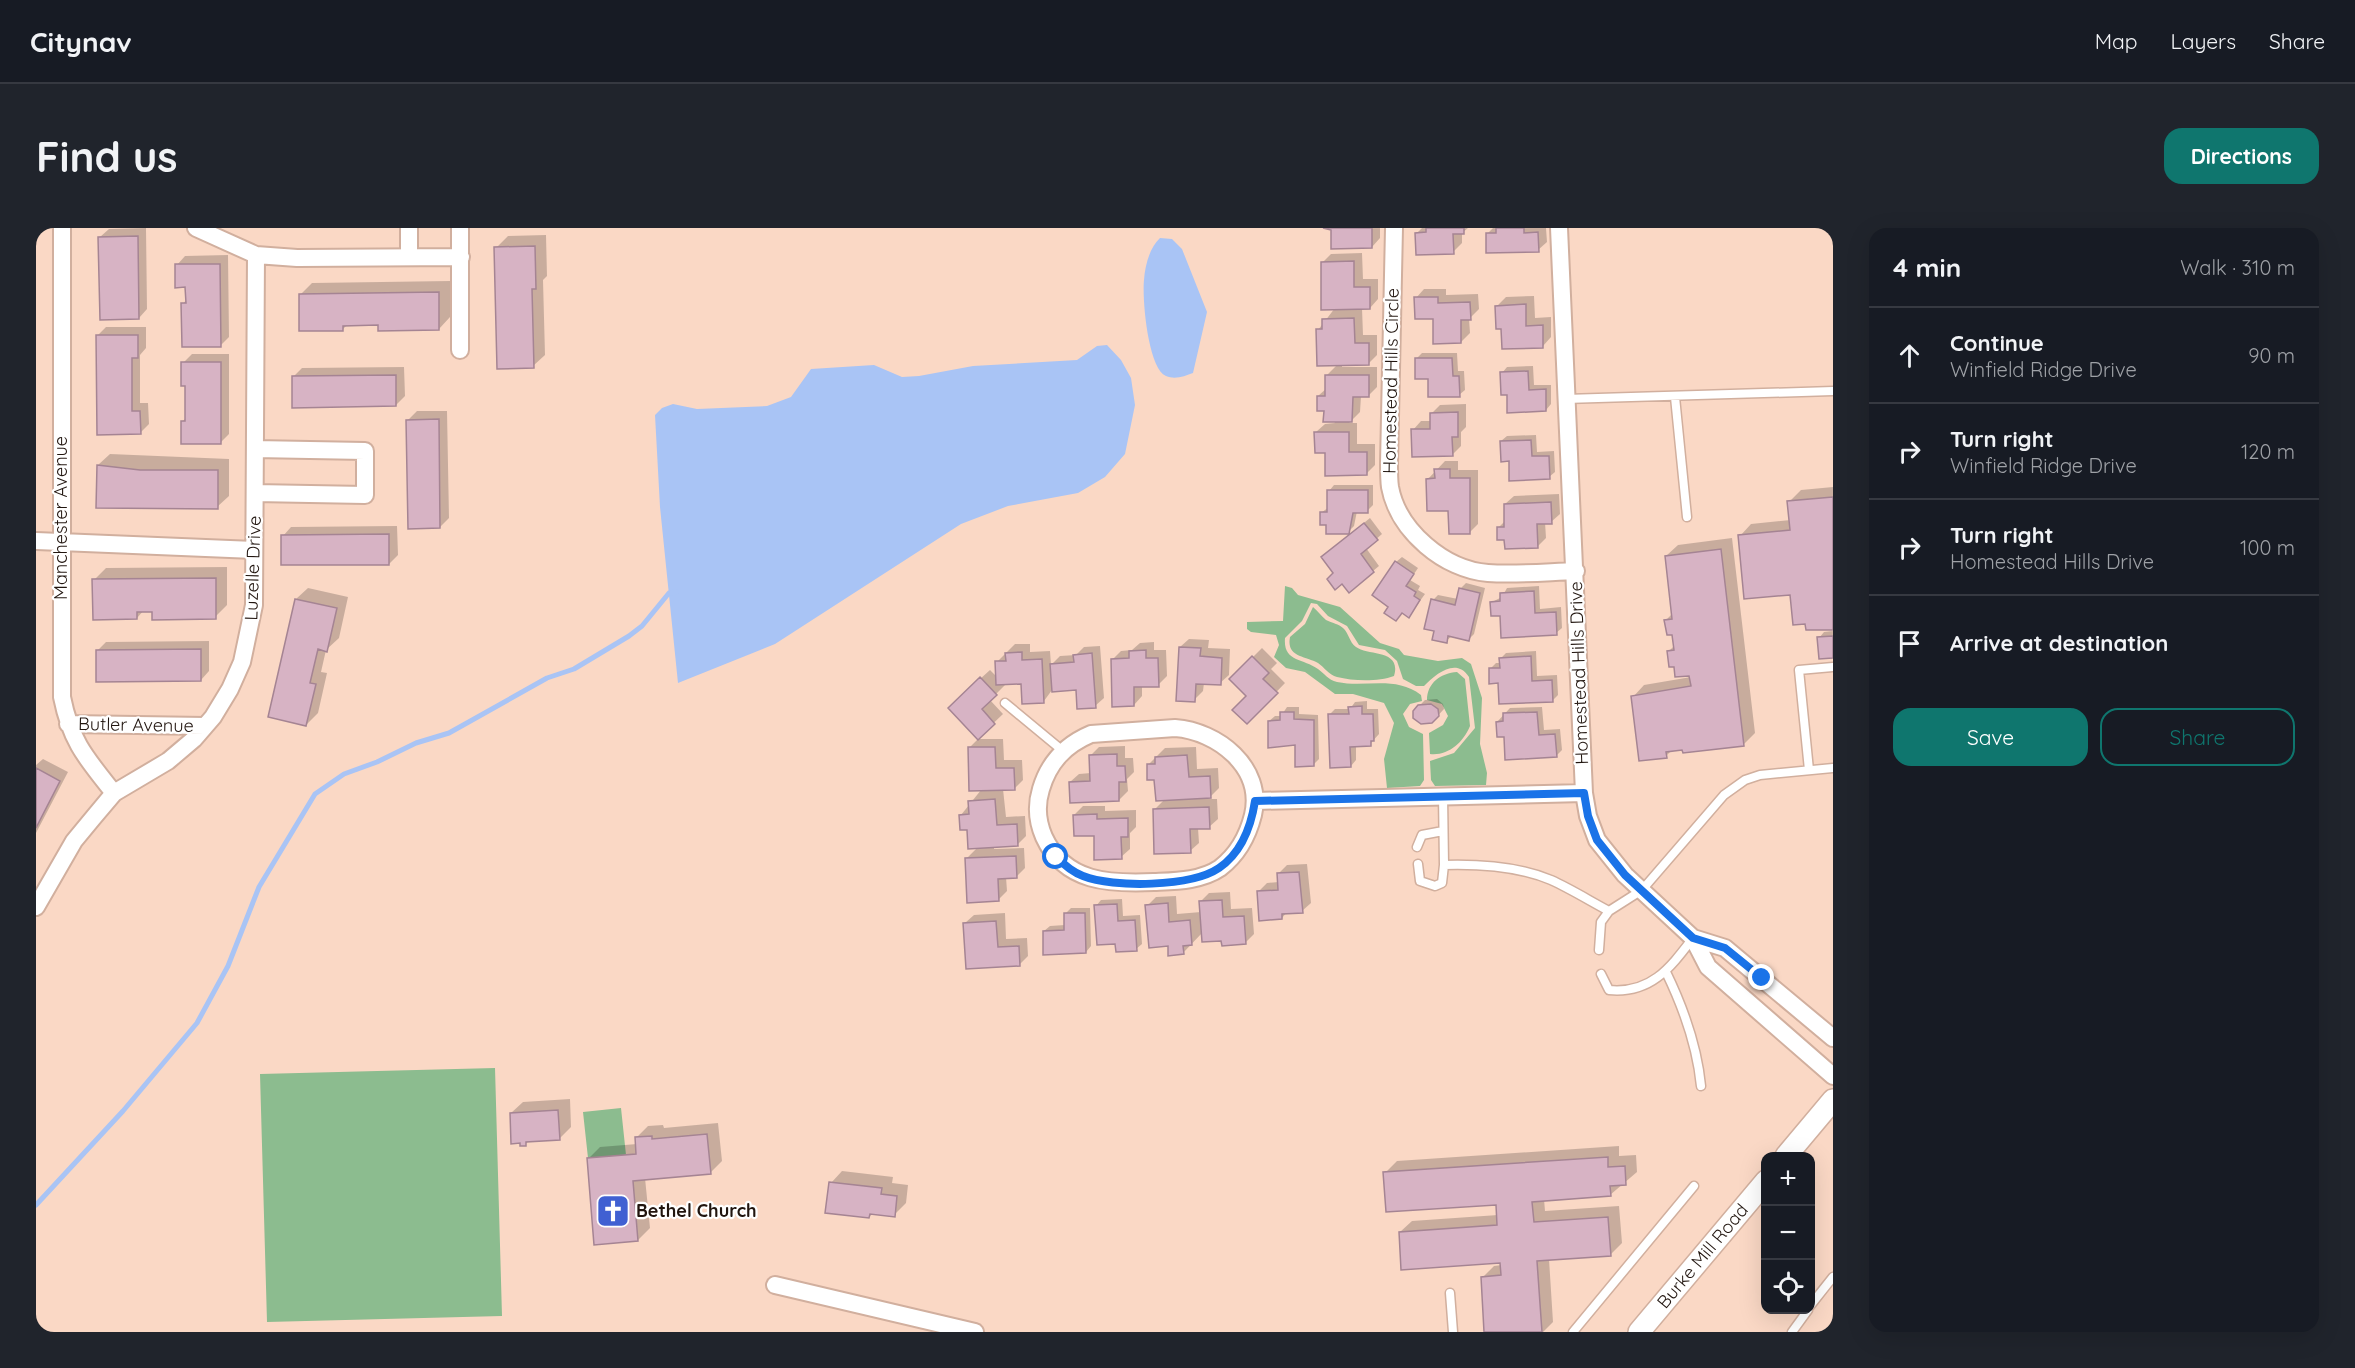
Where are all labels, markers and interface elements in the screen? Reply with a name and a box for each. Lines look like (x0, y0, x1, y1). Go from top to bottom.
text: Citynav (30, 24, 132, 59)
text: Map (2095, 28, 2138, 54)
text: Layers (2171, 28, 2236, 54)
text: Share (2269, 28, 2325, 54)
button: Directions (2164, 128, 2319, 184)
text: Find us (36, 130, 178, 183)
text: 4 min (1893, 251, 1961, 284)
text: Walk · 310 m (2180, 255, 2295, 280)
street label: Homestead Hills Circle (1377, 288, 1404, 474)
text: Continue (1950, 329, 2044, 357)
icon: ahead (1893, 339, 1926, 372)
text: 90 m (2248, 343, 2295, 368)
text: Winfield Ridge Drive (1950, 357, 2137, 382)
text: Turn right (1950, 425, 2054, 453)
icon: right (1893, 435, 1926, 468)
street label: Manchester Avenue (49, 436, 72, 600)
text: 120 m (2241, 439, 2295, 464)
text: Winfield Ridge Drive (1950, 453, 2137, 478)
street label: Luzelle Drive (239, 515, 266, 621)
text: Turn right (1950, 521, 2054, 549)
icon: right (1893, 531, 1926, 564)
text: 100 m (2240, 535, 2295, 560)
text: Homestead Hills Drive (1950, 549, 2154, 574)
street label: Homestead Hills Drive (1564, 581, 1593, 765)
icon: arrive (1893, 627, 1926, 660)
text: Arrive at destination (1950, 629, 2168, 657)
button: Save (1893, 708, 2088, 766)
button: Share (2100, 708, 2295, 766)
street label: Butler Avenue (78, 712, 194, 737)
route start (1042, 843, 1068, 869)
route end (1748, 964, 1774, 990)
map controls (1761, 1152, 1815, 1314)
button: + (1761, 1152, 1815, 1206)
church icon: Bethel Church (595, 1193, 631, 1229)
place label: Bethel Church (636, 1199, 757, 1222)
street label: Burke Mill Road (1652, 1199, 1753, 1313)
button: − (1761, 1206, 1815, 1260)
button: locate (1761, 1260, 1815, 1314)

